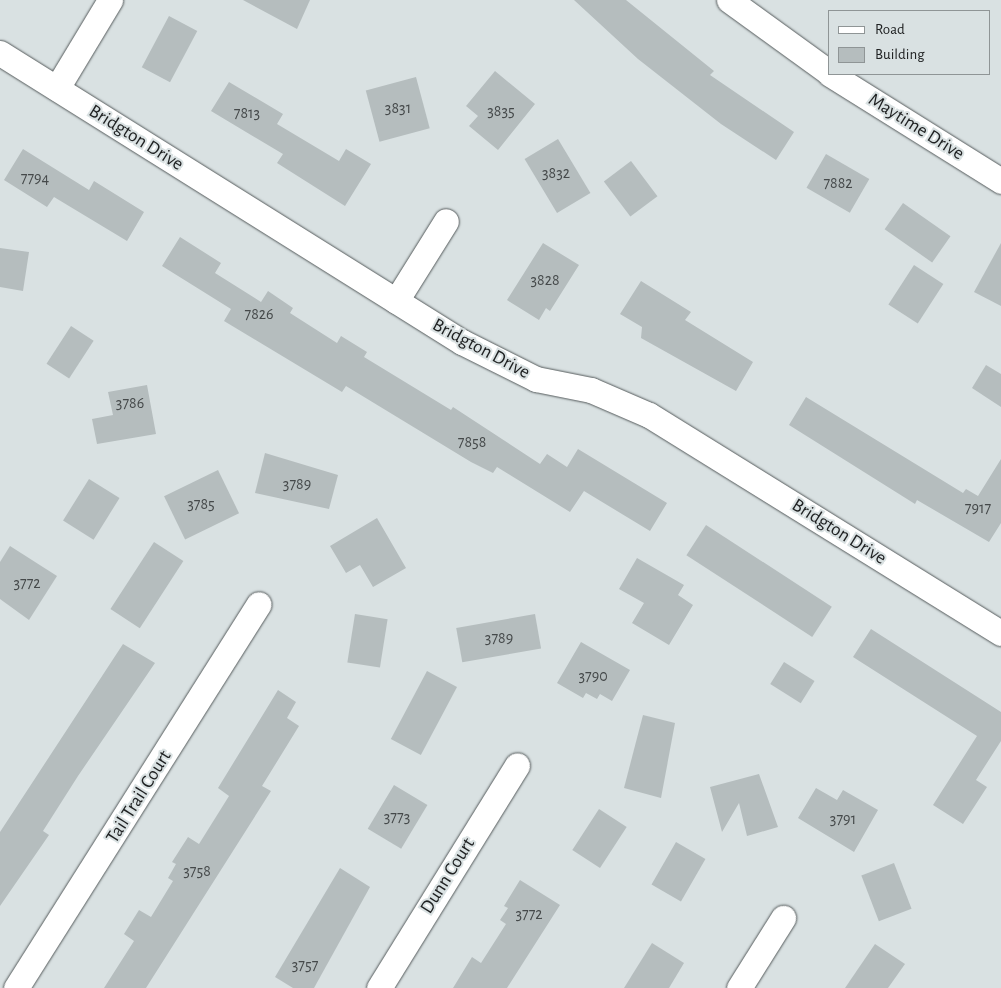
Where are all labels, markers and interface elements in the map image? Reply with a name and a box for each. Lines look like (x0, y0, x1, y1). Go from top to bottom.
legend (828, 10, 991, 75)
text: Road (875, 22, 905, 37)
text: Building (875, 47, 925, 62)
street label: Maytime Drive (864, 89, 968, 165)
house number: 3831 (385, 98, 411, 118)
street label: Bridgton Drive (84, 100, 188, 176)
house number: 3835 (487, 101, 515, 121)
house number: 7813 (234, 103, 260, 123)
house number: 3832 (542, 163, 570, 183)
house number: 7794 (21, 168, 49, 188)
house number: 7882 (823, 173, 853, 193)
house number: 3828 (530, 270, 560, 290)
house number: 7826 (244, 304, 274, 324)
street label: Bridgton Drive (428, 314, 534, 384)
house number: 3786 (116, 393, 144, 413)
house number: 7858 (458, 432, 486, 452)
house number: 3789 (283, 474, 311, 494)
house number: 3785 (187, 494, 215, 514)
street label: Bridgton Drive (787, 494, 891, 570)
house number: 7917 (965, 498, 991, 518)
house number: 3772 (13, 573, 41, 593)
house number: 3789 (485, 628, 513, 648)
house number: 3790 (578, 666, 608, 686)
street label: Tail Trail Court (102, 746, 176, 848)
house number: 3773 (384, 807, 410, 827)
house number: 3791 (830, 809, 856, 829)
street label: Dunn Court (416, 834, 480, 918)
house number: 3758 (183, 861, 211, 881)
house number: 3772 (515, 904, 543, 924)
house number: 3757 (292, 955, 318, 975)

